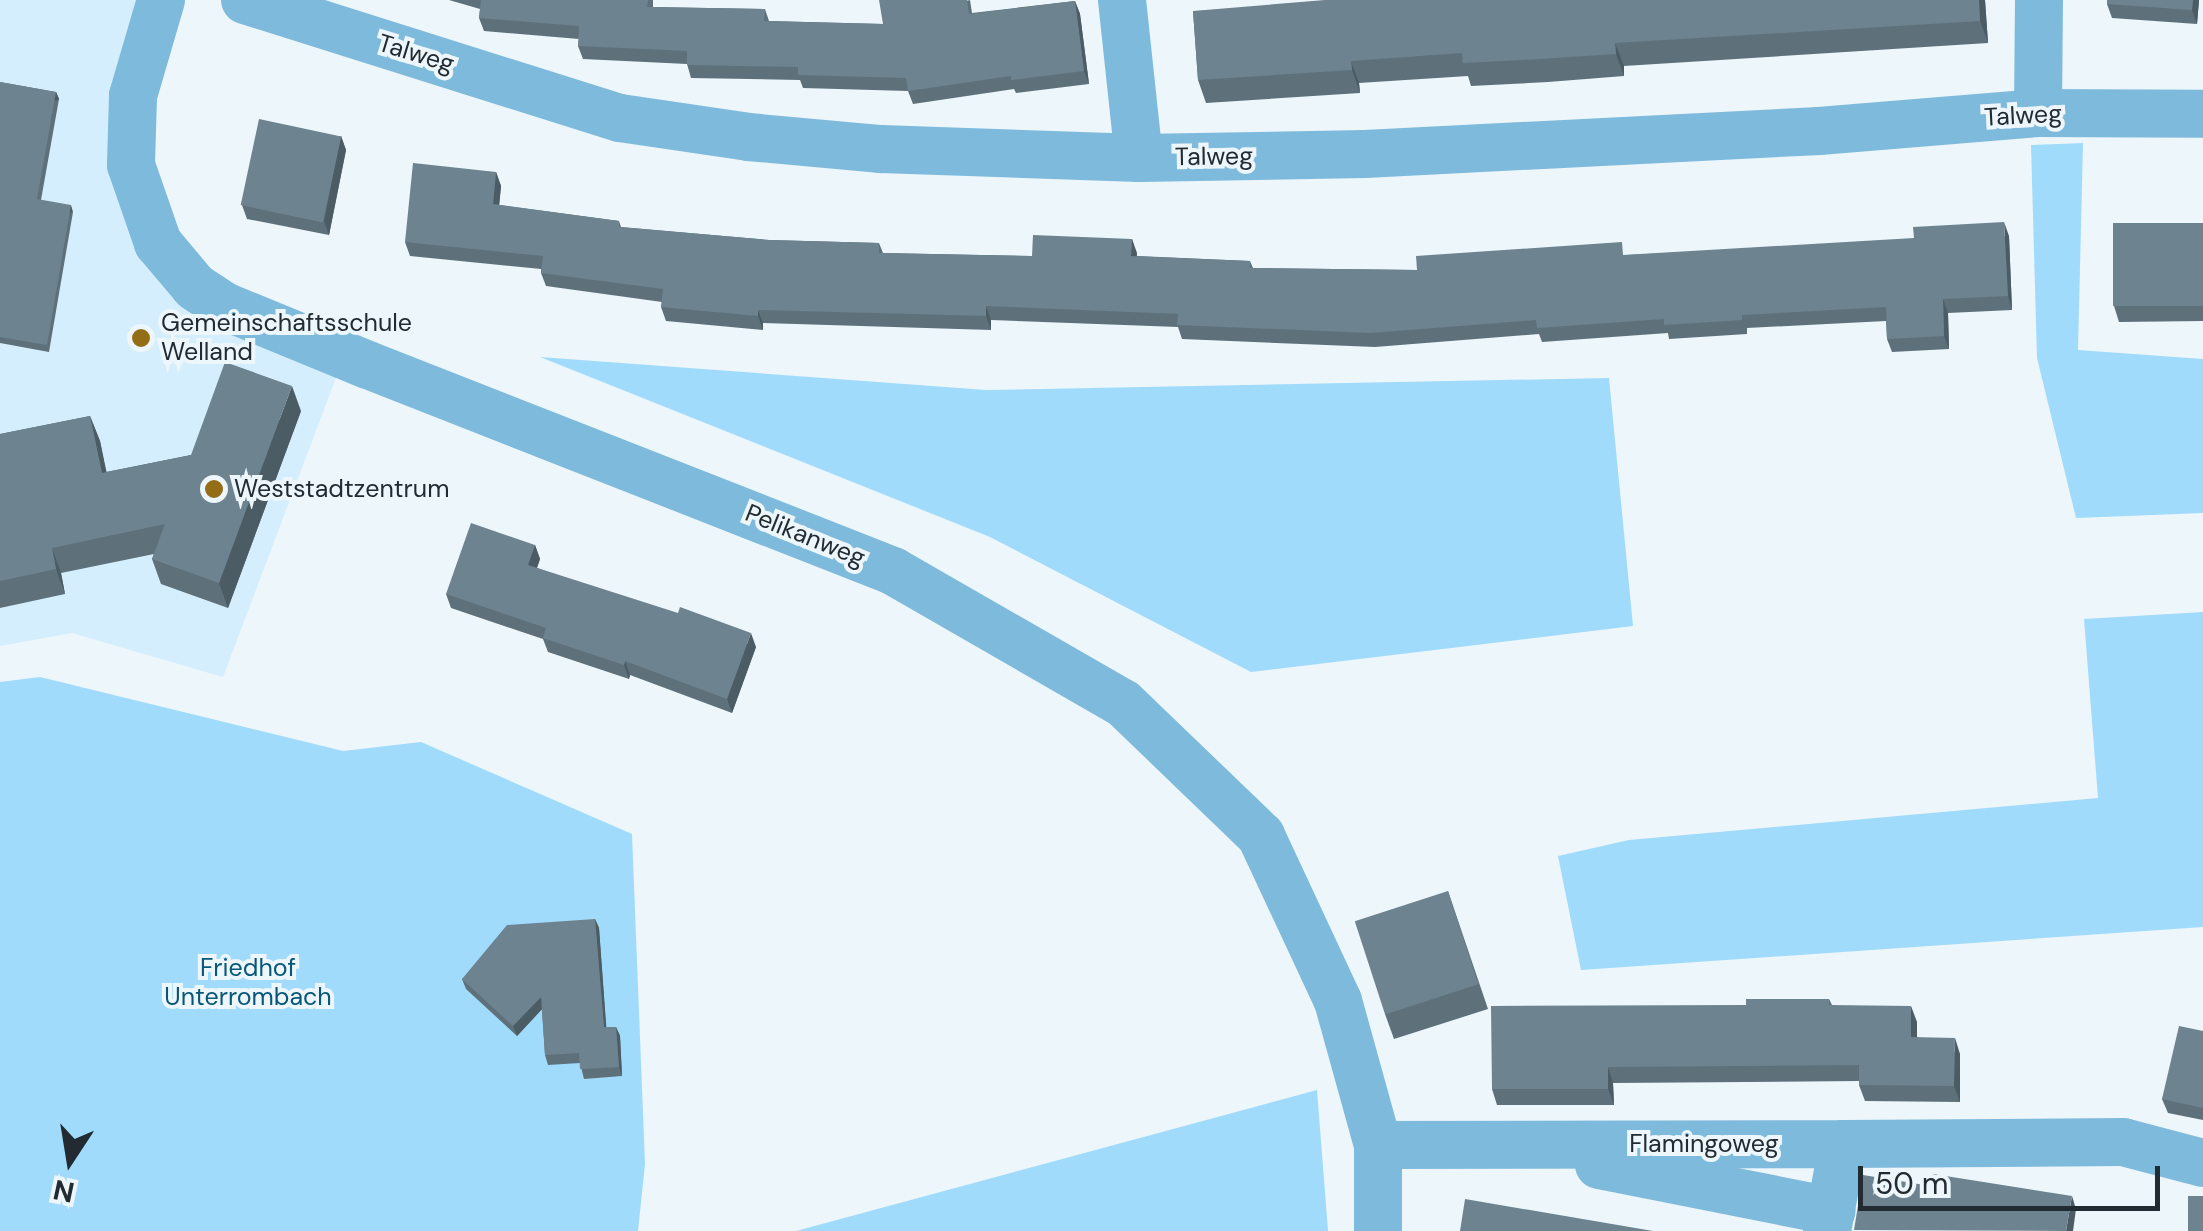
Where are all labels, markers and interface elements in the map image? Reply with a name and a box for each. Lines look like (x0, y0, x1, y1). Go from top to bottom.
street label: Talweg (374, 28, 458, 80)
street label: Talweg (1983, 99, 2063, 133)
street label: Talweg (1175, 141, 1253, 173)
place label: Gemeinschaftsschule Welland (161, 309, 412, 368)
marker: Gemeinschaftsschule Welland (130, 327, 152, 349)
place label: Weststadtzentrum (234, 474, 449, 504)
marker: Weststadtzentrum (203, 478, 225, 500)
street label: Pelikanweg (741, 498, 869, 574)
park label: Friedhof Unterrombach (164, 954, 332, 1013)
north arrow (20, 1111, 120, 1211)
street label: Flamingoweg (1629, 1129, 1779, 1159)
scale bar (1863, 1146, 2166, 1208)
text: 50 m (1875, 1164, 1949, 1203)
text: N (50, 1171, 78, 1211)

